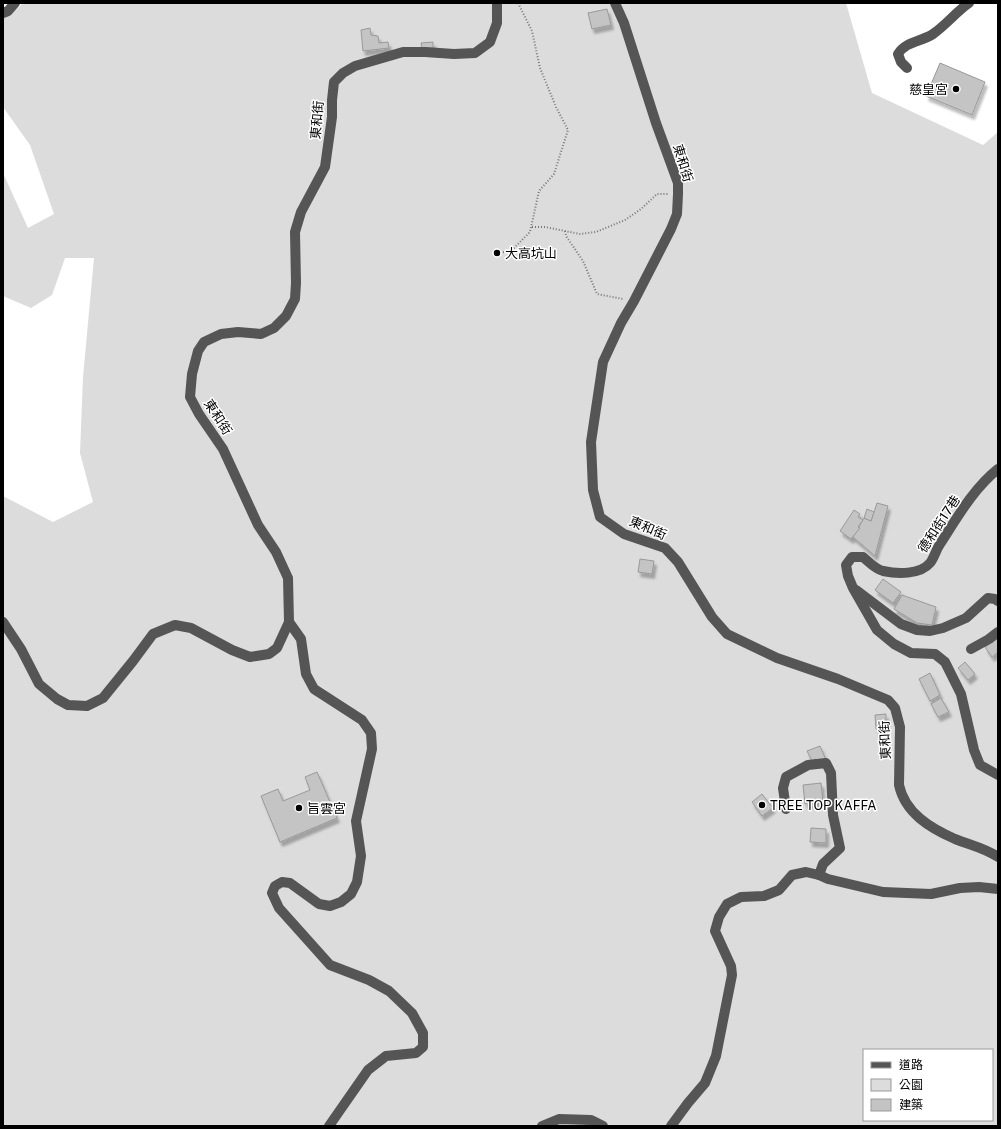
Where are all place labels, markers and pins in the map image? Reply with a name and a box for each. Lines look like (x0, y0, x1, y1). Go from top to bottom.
place label: 慈皇宮 (909, 82, 948, 97)
marker: 慈皇宮 (951, 84, 961, 94)
place label: 大高坑山 (505, 246, 557, 261)
marker: 大高坑山 (492, 248, 502, 258)
place label: TREE TOP KAFFA (770, 798, 877, 813)
marker: TREE TOP KAFFA (757, 800, 767, 810)
place label: 旨雲宮 (307, 801, 346, 816)
marker: 旨雲宮 (294, 803, 304, 813)

